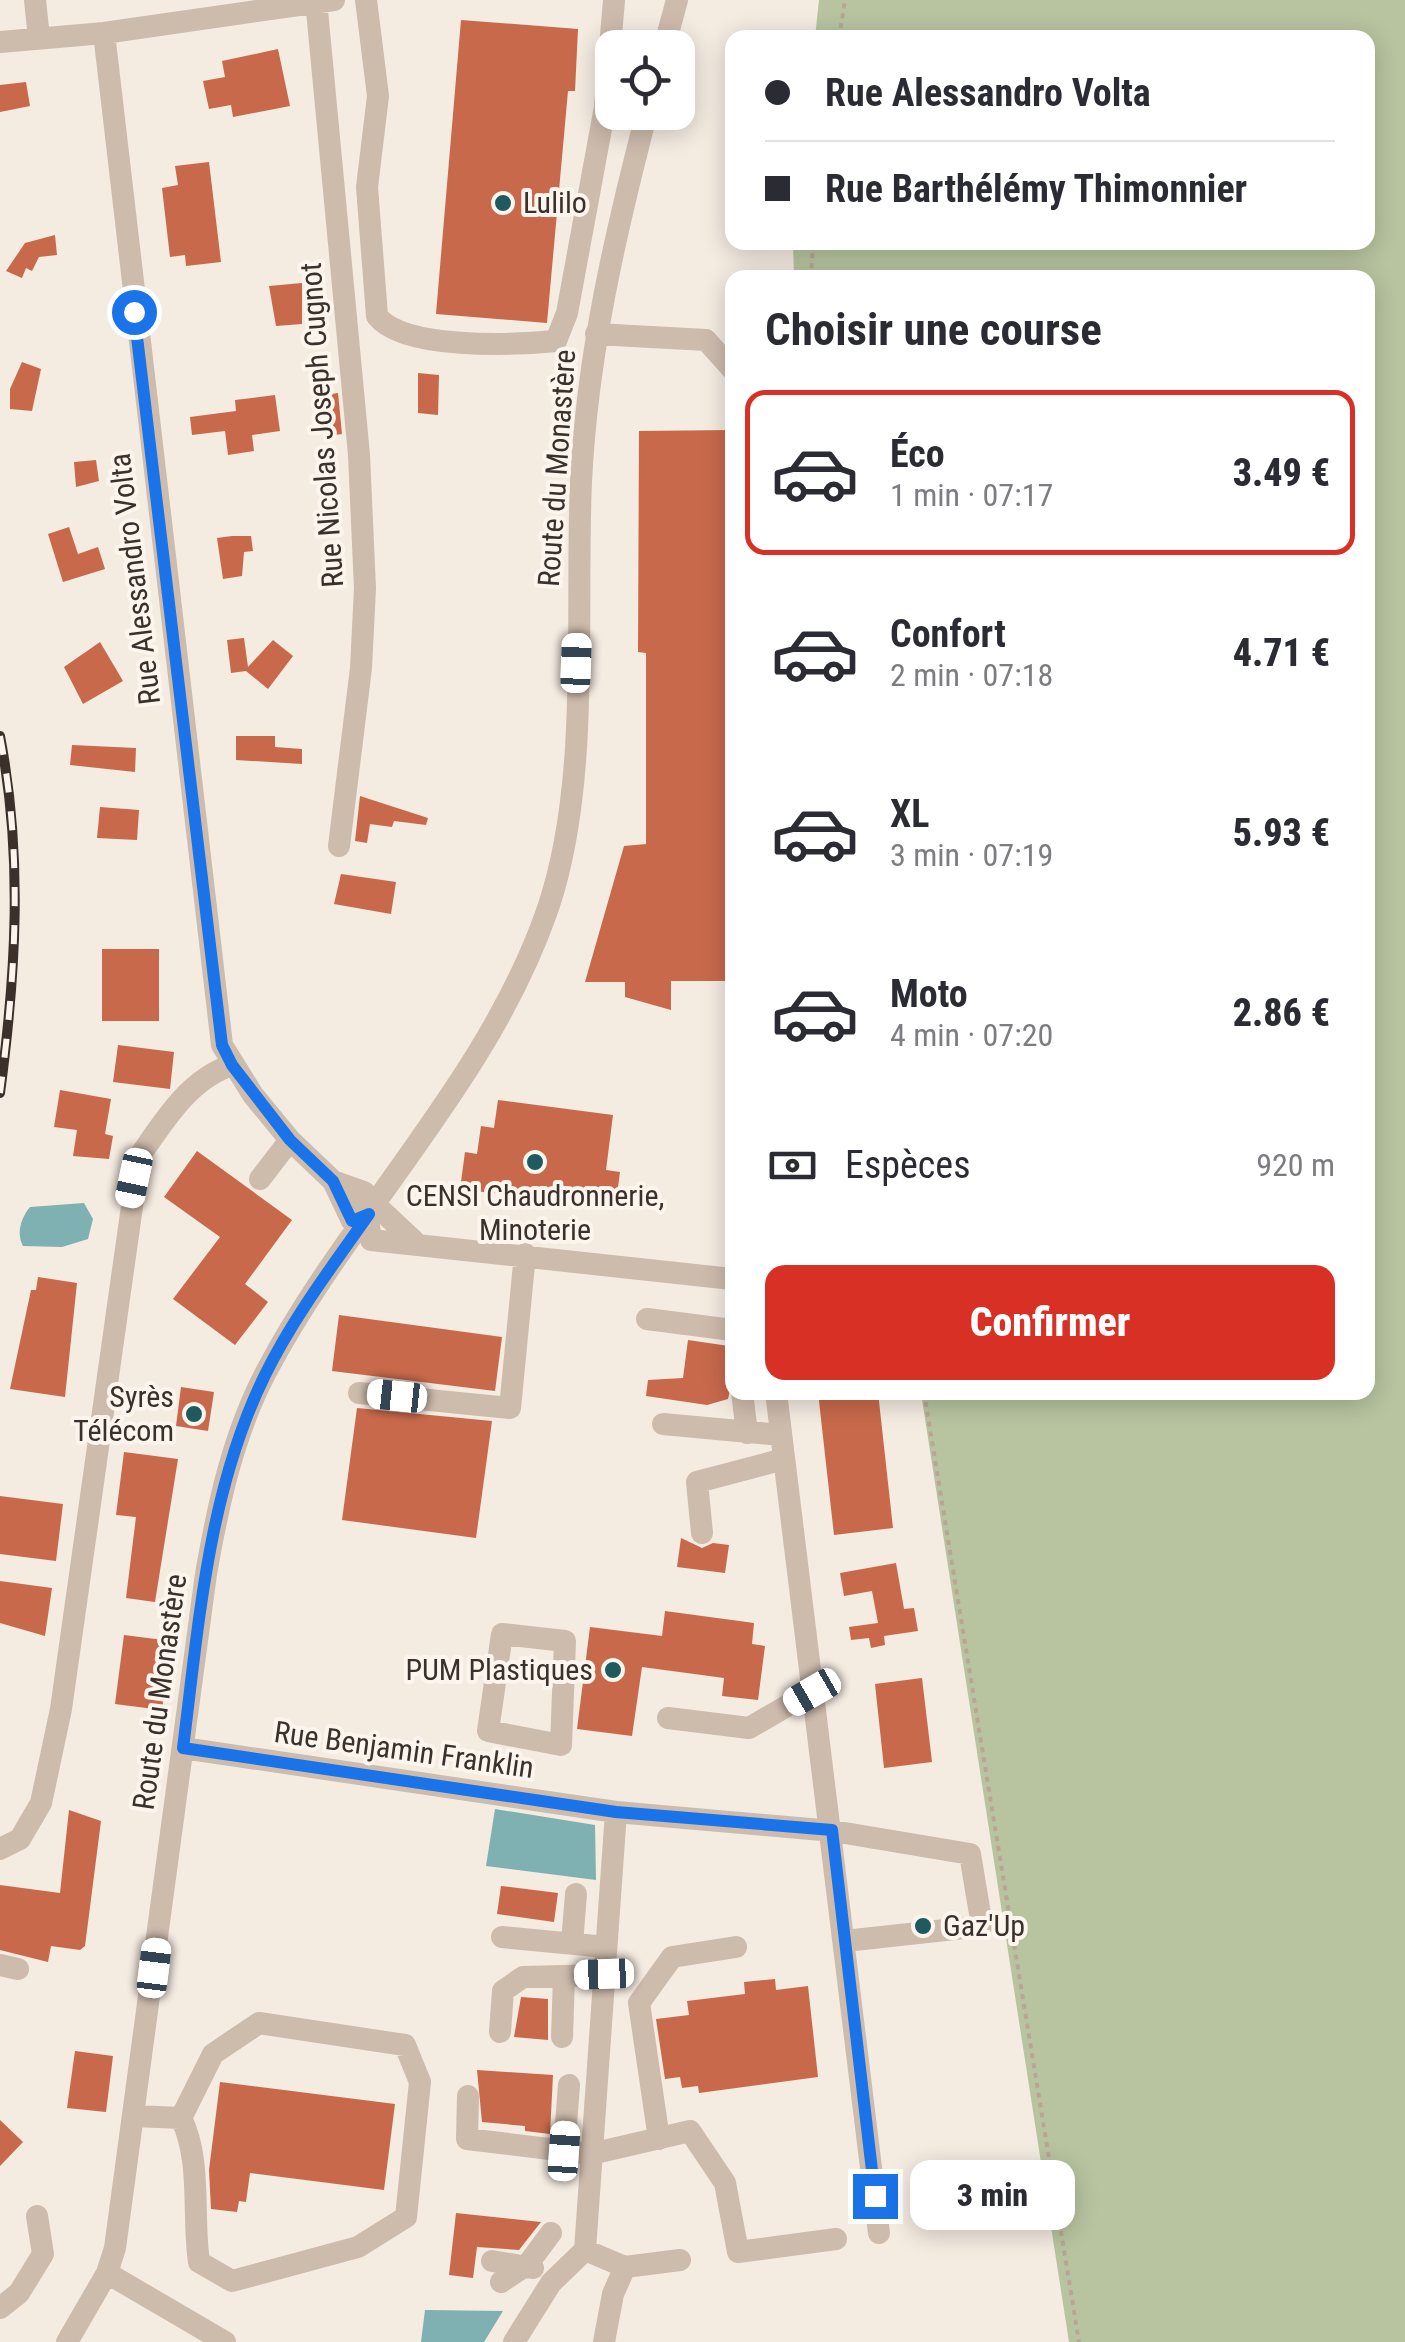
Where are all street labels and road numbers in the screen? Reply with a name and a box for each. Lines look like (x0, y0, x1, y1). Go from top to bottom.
street label: Rue Nicolas Joseph Cugnot (293, 261, 350, 589)
street label: Route du Monastère (531, 348, 582, 588)
street label: Rue Alessandro Volta (102, 451, 167, 707)
street label: Route du Monastère (126, 1572, 193, 1812)
street label: Rue Benjamin Franklin (272, 1714, 536, 1785)

